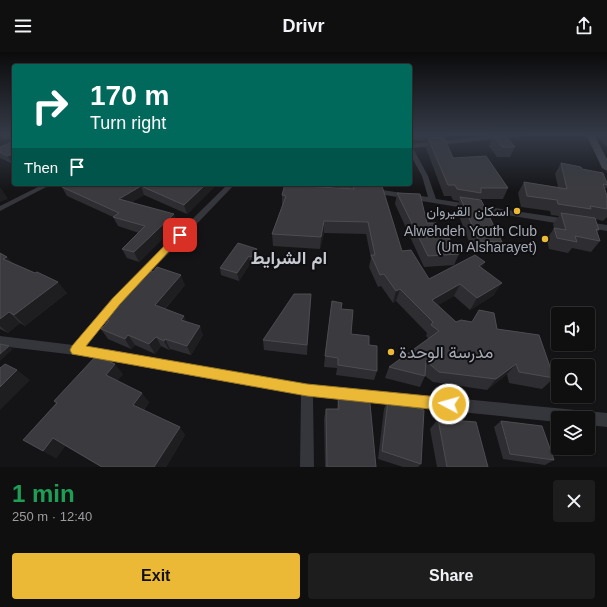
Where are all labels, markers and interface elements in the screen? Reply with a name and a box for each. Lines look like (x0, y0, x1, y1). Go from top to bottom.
icon: menu (12, 15, 34, 37)
icon: share (573, 15, 595, 37)
text: Drivr (282, 16, 325, 36)
icon: right (24, 80, 76, 132)
text: 170 m (90, 80, 169, 111)
text: Turn right (90, 113, 166, 133)
icon: arrive (66, 156, 88, 178)
text: Then (24, 159, 58, 176)
place label: اسكان القيروان (427, 203, 509, 220)
marker: اسكان القيروان (512, 206, 522, 216)
pin (163, 218, 197, 252)
place label: Alwehdeh Youth Club (Um Alsharayet) (404, 223, 537, 255)
icon: arrive (169, 224, 191, 246)
marker: Alwehdeh Youth Club (Um Alsharayet) (540, 234, 550, 244)
district label: ام الشرايط (251, 248, 327, 270)
map controls (551, 307, 595, 455)
button: sound (551, 307, 595, 351)
place label: مدرسة الوحدة (399, 343, 493, 363)
marker: مدرسة الوحدة (386, 347, 396, 357)
button: search (551, 359, 595, 403)
position arrow (428, 383, 470, 425)
button: layers (551, 411, 595, 455)
text: 1 min (12, 480, 75, 507)
button: close (553, 480, 595, 522)
text: 250 m · 12:40 (12, 509, 92, 524)
button: Exit (12, 553, 300, 599)
button: Share (308, 553, 595, 599)

